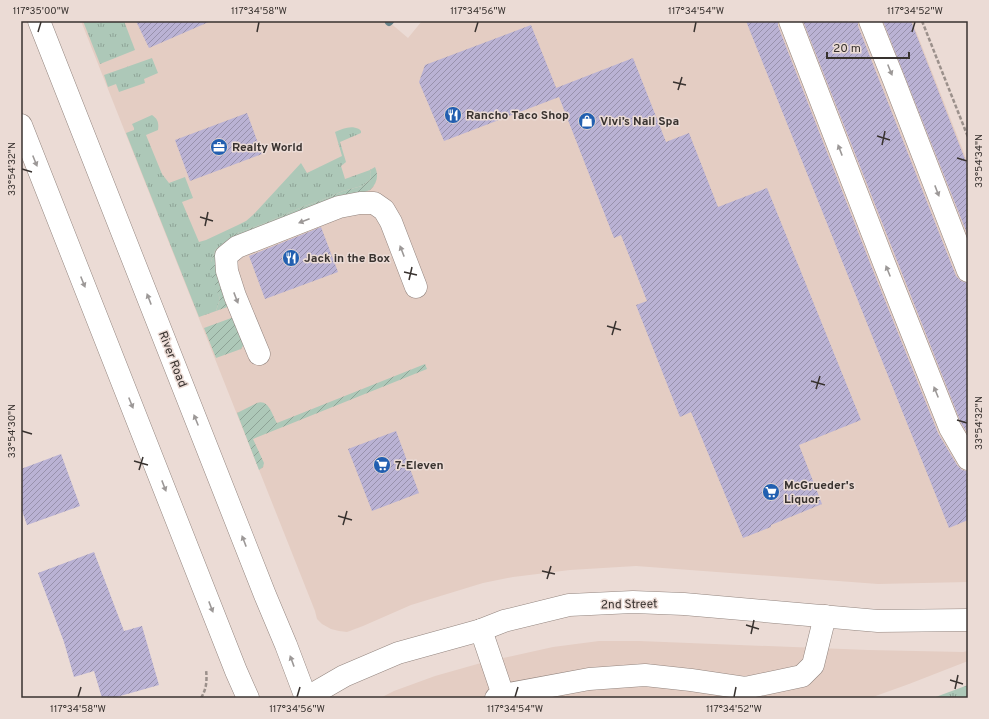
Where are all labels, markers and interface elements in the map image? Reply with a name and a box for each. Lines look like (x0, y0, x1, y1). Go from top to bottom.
text: 117°35'00"W (13, 5, 69, 18)
text: 117°34'58"W (231, 5, 287, 18)
text: 117°34'56"W (450, 5, 506, 18)
text: 117°34'54"W (668, 5, 724, 18)
text: 117°34'52"W (887, 5, 943, 18)
scale bar (827, 34, 909, 60)
text: 20 m (833, 41, 861, 57)
one-way arrow (887, 65, 893, 76)
restaurant icon: Rancho Taco Shop (443, 105, 463, 125)
place label: Rancho Taco Shop (466, 108, 569, 124)
shop icon: Vivi’s Nail Spa (577, 111, 597, 131)
place label: Vivi’s Nail Spa (600, 114, 679, 130)
text: 33°54'34"N (973, 134, 986, 188)
office icon: Realty World (209, 137, 229, 157)
place label: Realty World (232, 140, 303, 156)
text: 33°54'32"N (6, 142, 19, 196)
one-way arrow (837, 144, 843, 156)
one-way arrow (33, 156, 39, 168)
one-way arrow (934, 186, 940, 198)
one-way arrow (298, 218, 310, 224)
one-way arrow (399, 244, 405, 256)
restaurant icon: Jack in the Box (281, 248, 301, 268)
place label: Jack in the Box (304, 251, 390, 267)
one-way arrow (884, 265, 890, 277)
one-way arrow (81, 277, 87, 289)
one-way arrow (145, 292, 151, 304)
one-way arrow (233, 292, 239, 304)
street label: River Road (154, 329, 190, 390)
one-way arrow (932, 386, 938, 398)
text: 33°54'32"N (973, 396, 986, 450)
one-way arrow (128, 398, 134, 409)
text: 33°54'30"N (6, 404, 19, 458)
one-way arrow (193, 413, 199, 425)
supermarket icon: 7-Eleven (372, 455, 392, 475)
place label: 7-Eleven (395, 458, 444, 474)
place label: McGrueder's Liquor (784, 478, 855, 508)
one-way arrow (161, 481, 167, 493)
supermarket icon: McGrueder's Liquor (761, 482, 781, 502)
one-way arrow (241, 534, 247, 546)
street label: 2nd Street (600, 597, 658, 613)
one-way arrow (209, 602, 215, 614)
one-way arrow (289, 655, 295, 667)
text: 117°34'58"W (50, 703, 106, 716)
text: 117°34'56"W (269, 703, 325, 716)
text: 117°34'54"W (487, 703, 543, 716)
text: 117°34'52"W (706, 703, 762, 716)

